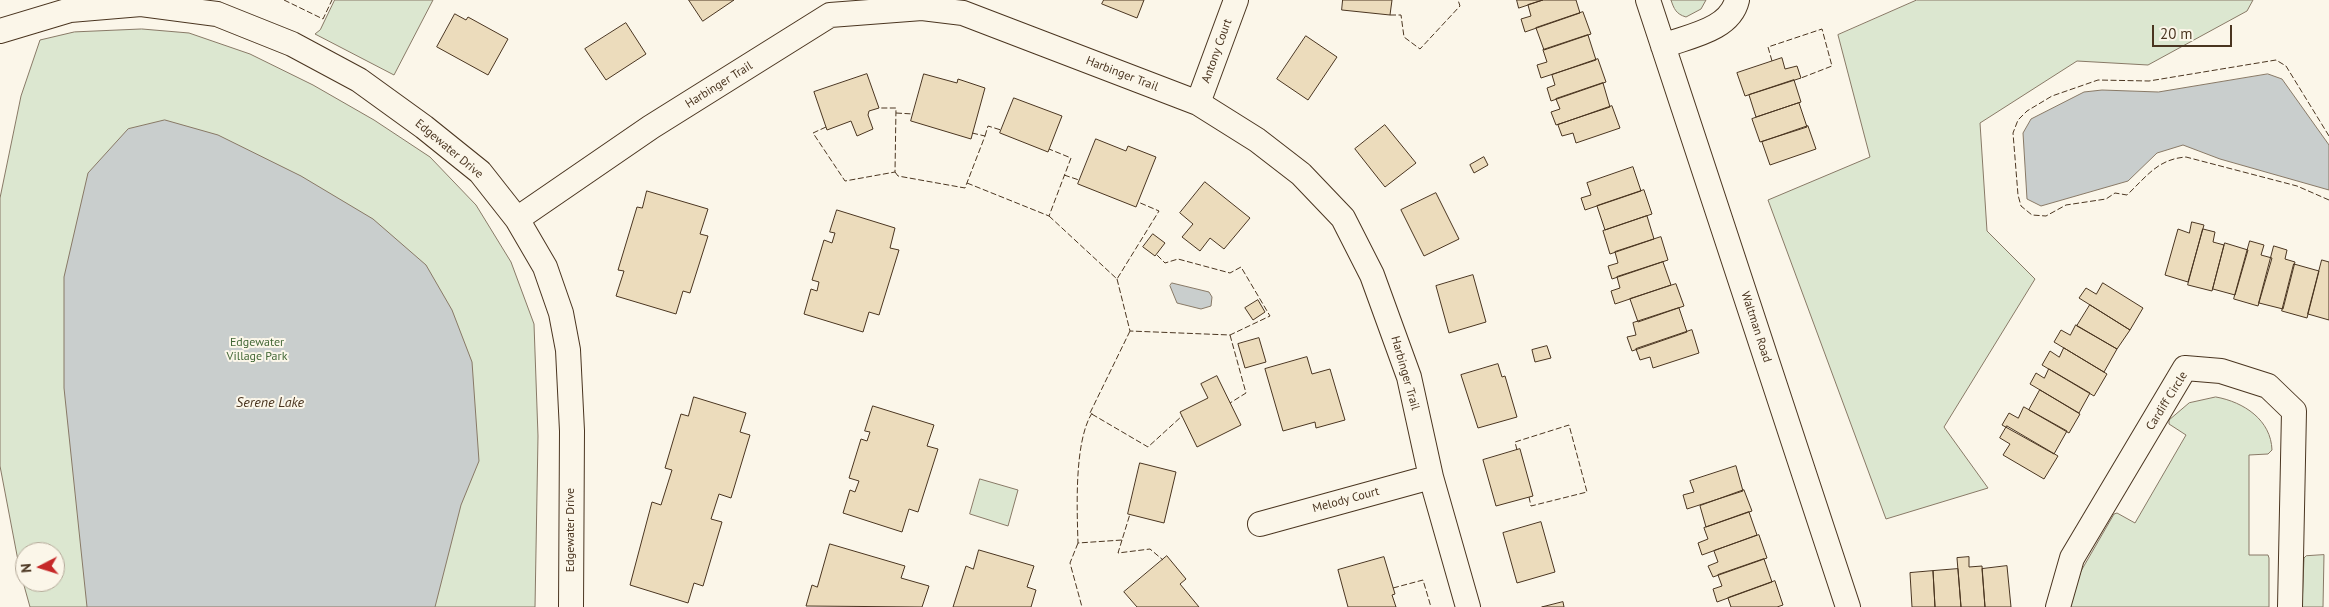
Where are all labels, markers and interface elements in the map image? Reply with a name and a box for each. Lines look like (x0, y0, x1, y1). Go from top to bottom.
scale bar (2154, 15, 2234, 47)
street label: Antony Court (1199, 17, 1235, 85)
text: 20 m (2160, 24, 2193, 43)
street label: Harbinger Trail (1084, 54, 1160, 94)
street label: Harbinger Trail (683, 59, 755, 111)
street label: Edgewater Drive (412, 116, 486, 182)
street label: Waltman Road (1738, 290, 1774, 364)
street label: Harbinger Trail (1388, 334, 1422, 412)
park label: Edgewater Village Park (227, 336, 287, 364)
street label: Cardiff Circle (2143, 369, 2191, 433)
water label: Serene Lake (236, 395, 304, 411)
street label: Melody Court (1311, 484, 1381, 516)
street label: Edgewater Drive (564, 488, 578, 572)
north arrow (15, 542, 65, 592)
text: N (17, 563, 35, 574)

